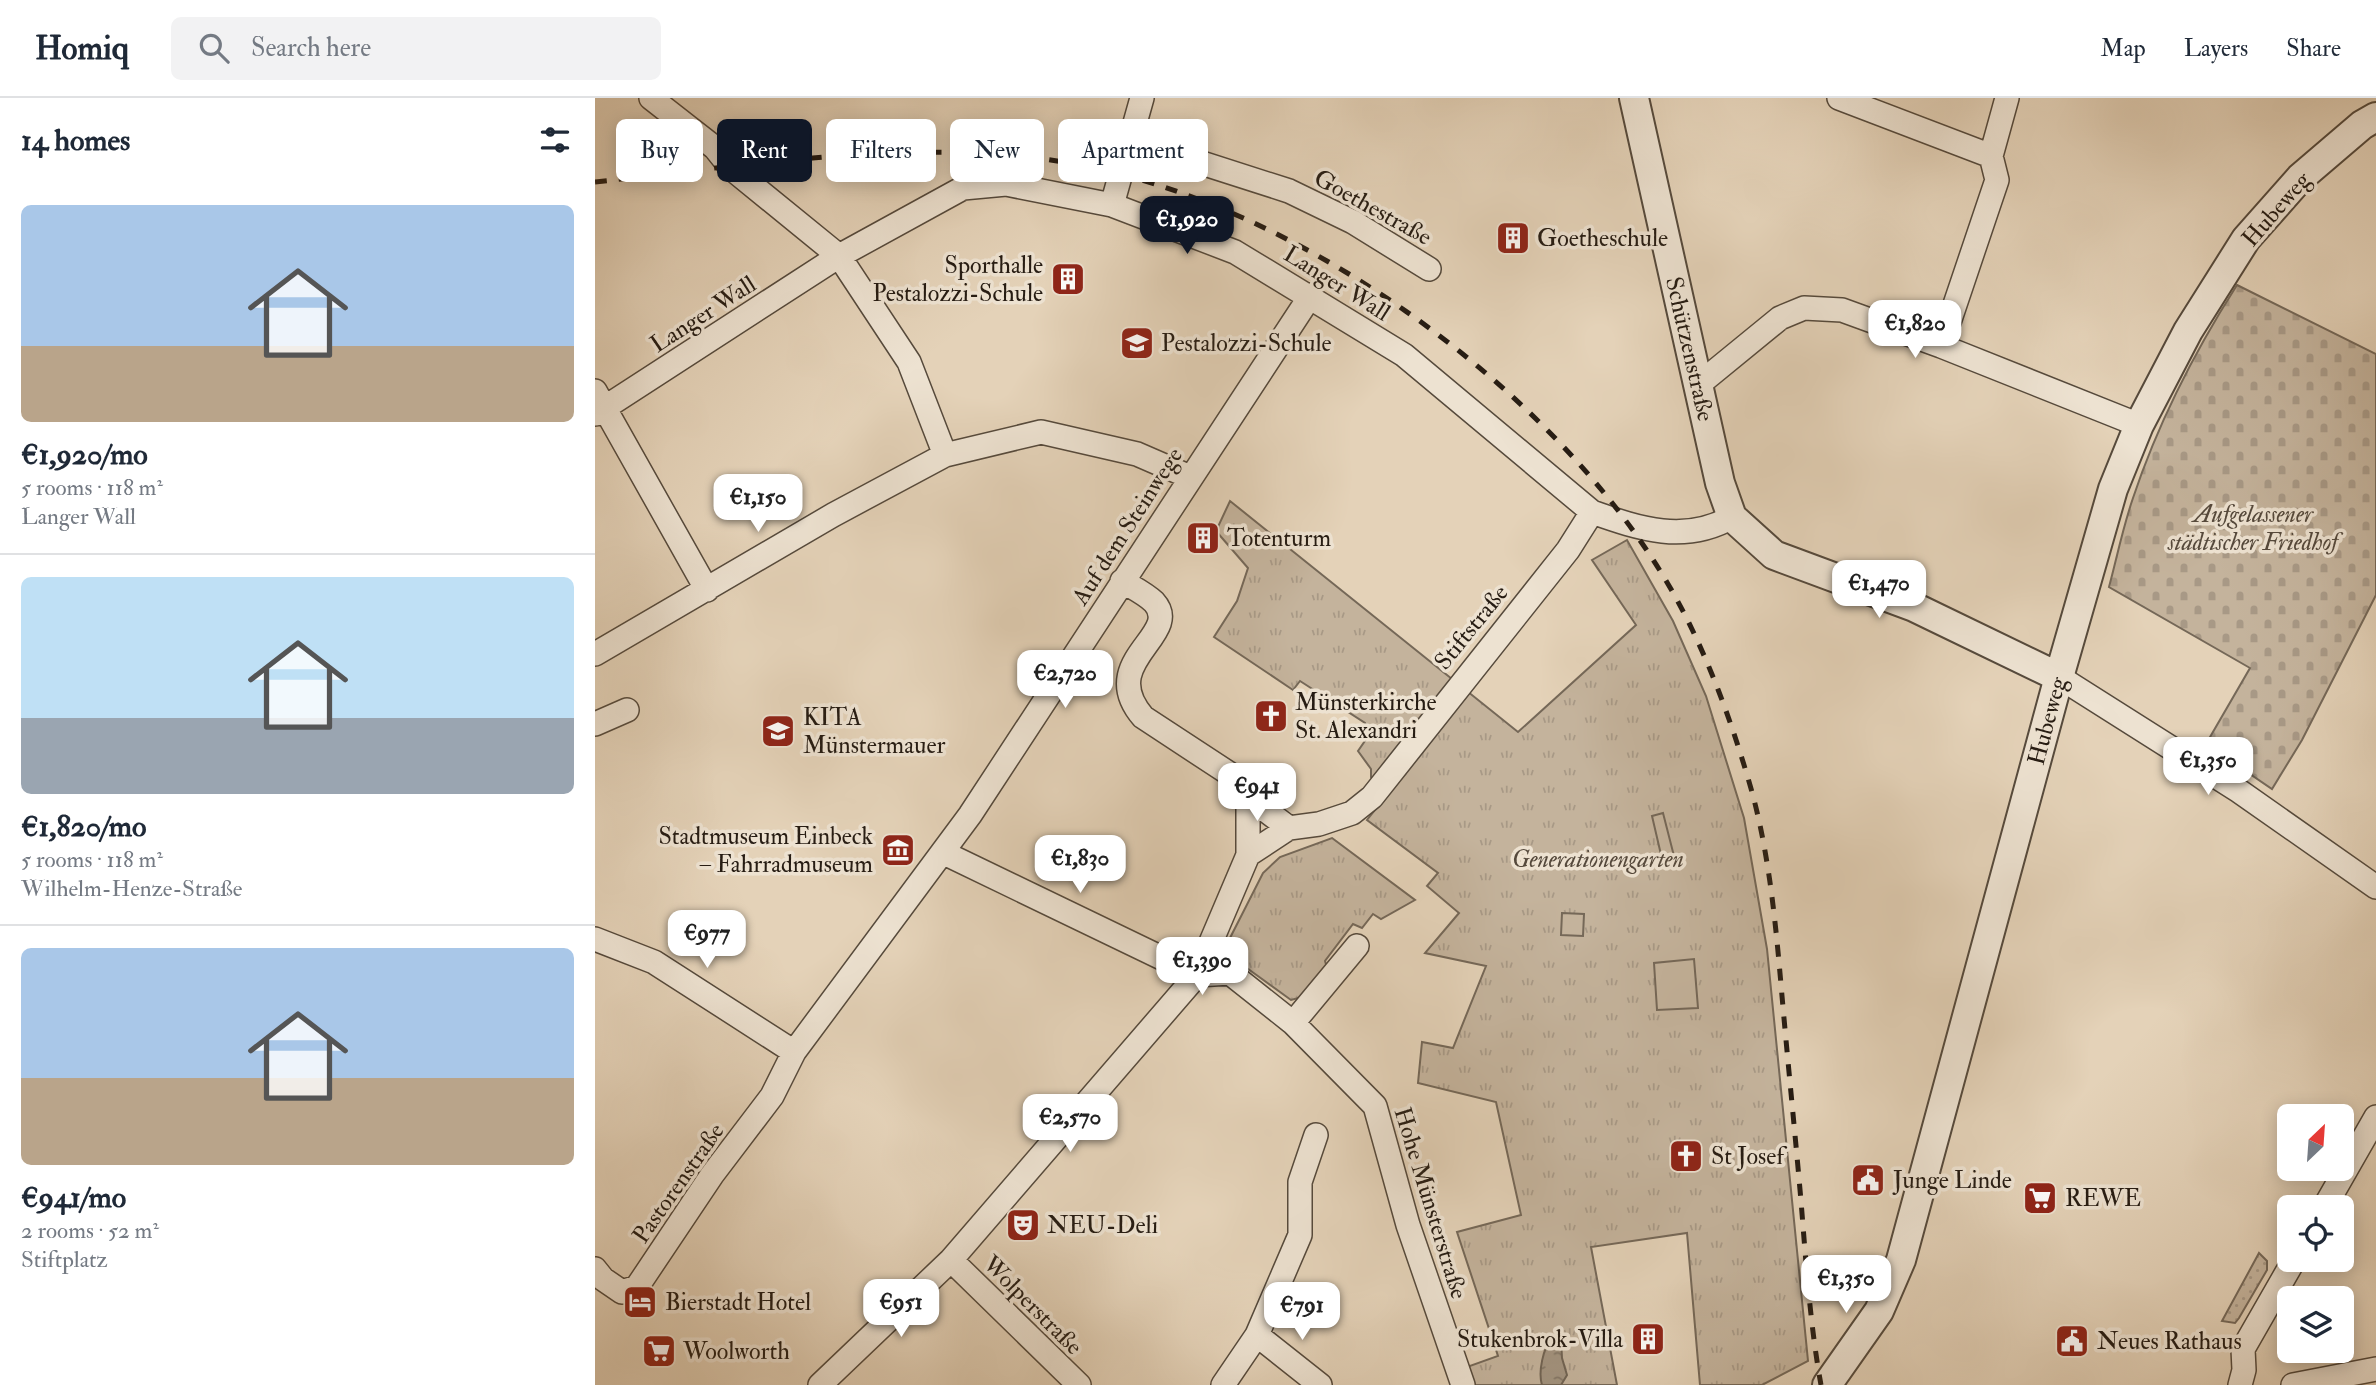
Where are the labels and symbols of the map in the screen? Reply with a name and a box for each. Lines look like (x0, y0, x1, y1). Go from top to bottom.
street label: Goethestraße (1308, 162, 1437, 252)
street label: Hubeweg (2235, 164, 2318, 253)
pin: €1,920 (1130, 197, 1244, 256)
building icon: Goetheschule (1494, 219, 1532, 257)
place label: Goetheschule (1537, 223, 1668, 254)
street label: Langer Wall (1278, 238, 1396, 328)
place label: Sporthalle Pestalozzi-Schule (872, 250, 1043, 309)
building icon: Sporthalle Pestalozzi-Schule (1049, 260, 1087, 298)
street label: Langer Wall (645, 269, 762, 360)
street label: Schützenstraße (1658, 274, 1721, 424)
pin: €1,820 (1858, 300, 1972, 360)
school or university icon: Pestalozzi-Schule (1118, 324, 1156, 362)
place label: Pestalozzi-Schule (1161, 328, 1332, 359)
street label: Auf dem Steinwege (1064, 441, 1190, 612)
pin: €1,150 (701, 474, 815, 534)
park label: Aufgelassener städtischer Friedhof (2167, 499, 2344, 558)
building icon: Totenturm (1184, 519, 1222, 557)
place label: Totenturm (1227, 523, 1331, 554)
pin: €1,470 (1822, 560, 1936, 620)
street label: Stiftstraße (1428, 578, 1515, 676)
pin: €2,720 (1008, 650, 1122, 710)
street label: Hubeweg (2021, 672, 2074, 769)
place label: Münsterkirche St. Alexandri (1295, 687, 1437, 746)
church icon: Münsterkirche St. Alexandri (1252, 697, 1290, 735)
place label: KITA Münstermauer (803, 702, 946, 761)
school or university icon: KITA Münstermauer (759, 712, 797, 750)
pin: €1,350 (2151, 738, 2265, 797)
pin: €941 (1216, 764, 1298, 823)
place label: Stadtmuseum Einbeck – Fahrradmuseum (658, 821, 873, 880)
museum icon: Stadtmuseum Einbeck – Fahrradmuseum (879, 831, 917, 869)
pin: €1,830 (1023, 836, 1137, 895)
park label: Generationengarten (1512, 844, 1684, 875)
pin: €977 (666, 910, 748, 970)
pin: €1,390 (1145, 937, 1259, 997)
pin: €2,570 (1013, 1094, 1127, 1154)
street label: Hohe Münsterstraße (1387, 1104, 1474, 1303)
north arrow (2277, 1104, 2354, 1181)
street label: Pastorenstraße (626, 1117, 731, 1249)
church icon: St Josef (1667, 1137, 1705, 1175)
place label: St Josef (1711, 1141, 1787, 1172)
public building icon: Junge Linde (1849, 1161, 1887, 1199)
place label: Junge Linde (1892, 1165, 2012, 1196)
supermarket icon: REWE (2021, 1179, 2059, 1217)
place label: REWE (2065, 1183, 2141, 1214)
theatre icon: NEU-Deli (1004, 1206, 1042, 1244)
place label: NEU-Deli (1047, 1210, 1158, 1241)
street label: Wolperstraße (975, 1248, 1089, 1362)
pin: €1,350 (1789, 1256, 1903, 1315)
pin: €951 (860, 1280, 942, 1339)
pin: €791 (1261, 1282, 1343, 1342)
hotel icon: Bierstadt Hotel (621, 1283, 659, 1321)
place label: Bierstadt Hotel (665, 1287, 811, 1318)
building icon: Stukenbrok-Villa (1629, 1320, 1667, 1358)
public building icon: Neues Rathaus (2053, 1322, 2091, 1360)
place label: Stukenbrok-Villa (1457, 1324, 1624, 1355)
place label: Neues Rathaus (2097, 1326, 2242, 1357)
supermarket icon: Woolworth (640, 1332, 678, 1370)
place label: Woolworth (682, 1336, 790, 1367)

